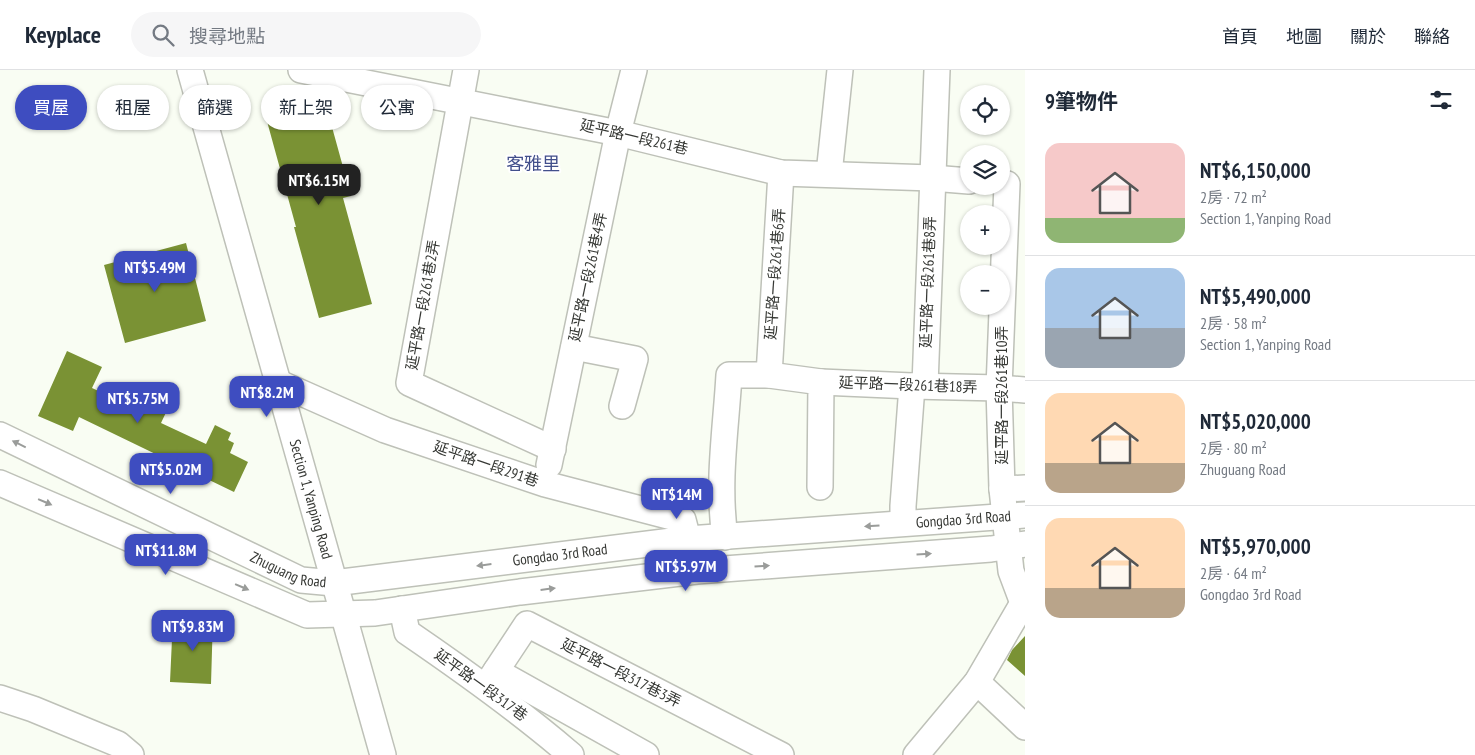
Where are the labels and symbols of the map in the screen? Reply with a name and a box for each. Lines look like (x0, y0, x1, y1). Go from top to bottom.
street label: 延平路一段261巷 (578, 115, 690, 158)
district label: 客雅里 (506, 152, 560, 175)
pin: NT$6.15M (267, 164, 371, 206)
street label: 延平路一段261巷6弄 (760, 207, 789, 340)
street label: 延平路一段261巷4弄 (564, 210, 611, 343)
street label: 延平路一段261巷8弄 (916, 216, 939, 348)
street label: 延平路一段261巷2弄 (402, 238, 443, 372)
pin: NT$5.49M (103, 250, 207, 293)
street label: 延平路一段261巷10弄 (992, 326, 1011, 464)
street label: 延平路一段261巷18弄 (838, 373, 978, 396)
pin: NT$8.2M (221, 376, 313, 418)
pin: NT$5.75M (86, 382, 190, 424)
street label: Section 1, Yanping Road (286, 437, 337, 561)
street label: 延平路一段291巷 (431, 437, 541, 490)
one-way arrow (12, 440, 27, 448)
pin: NT$5.02M (119, 452, 223, 495)
pin: NT$14M (636, 478, 718, 520)
one-way arrow (38, 499, 52, 507)
street label: Gongdao 3rd Road (915, 506, 1012, 532)
one-way arrow (863, 522, 879, 530)
pin: NT$11.8M (114, 534, 218, 576)
street label: Gongdao 3rd Road (511, 539, 608, 570)
street label: Zhuguang Road (247, 547, 327, 591)
pin: NT$5.97M (634, 550, 738, 592)
one-way arrow (916, 550, 932, 558)
one-way arrow (475, 561, 491, 569)
one-way arrow (754, 561, 770, 569)
one-way arrow (235, 584, 249, 592)
one-way arrow (541, 584, 557, 592)
pin: NT$9.83M (141, 610, 245, 652)
street label: 延平路一段317巷3弄 (558, 634, 684, 711)
street label: 延平路一段317巷 (431, 645, 531, 725)

